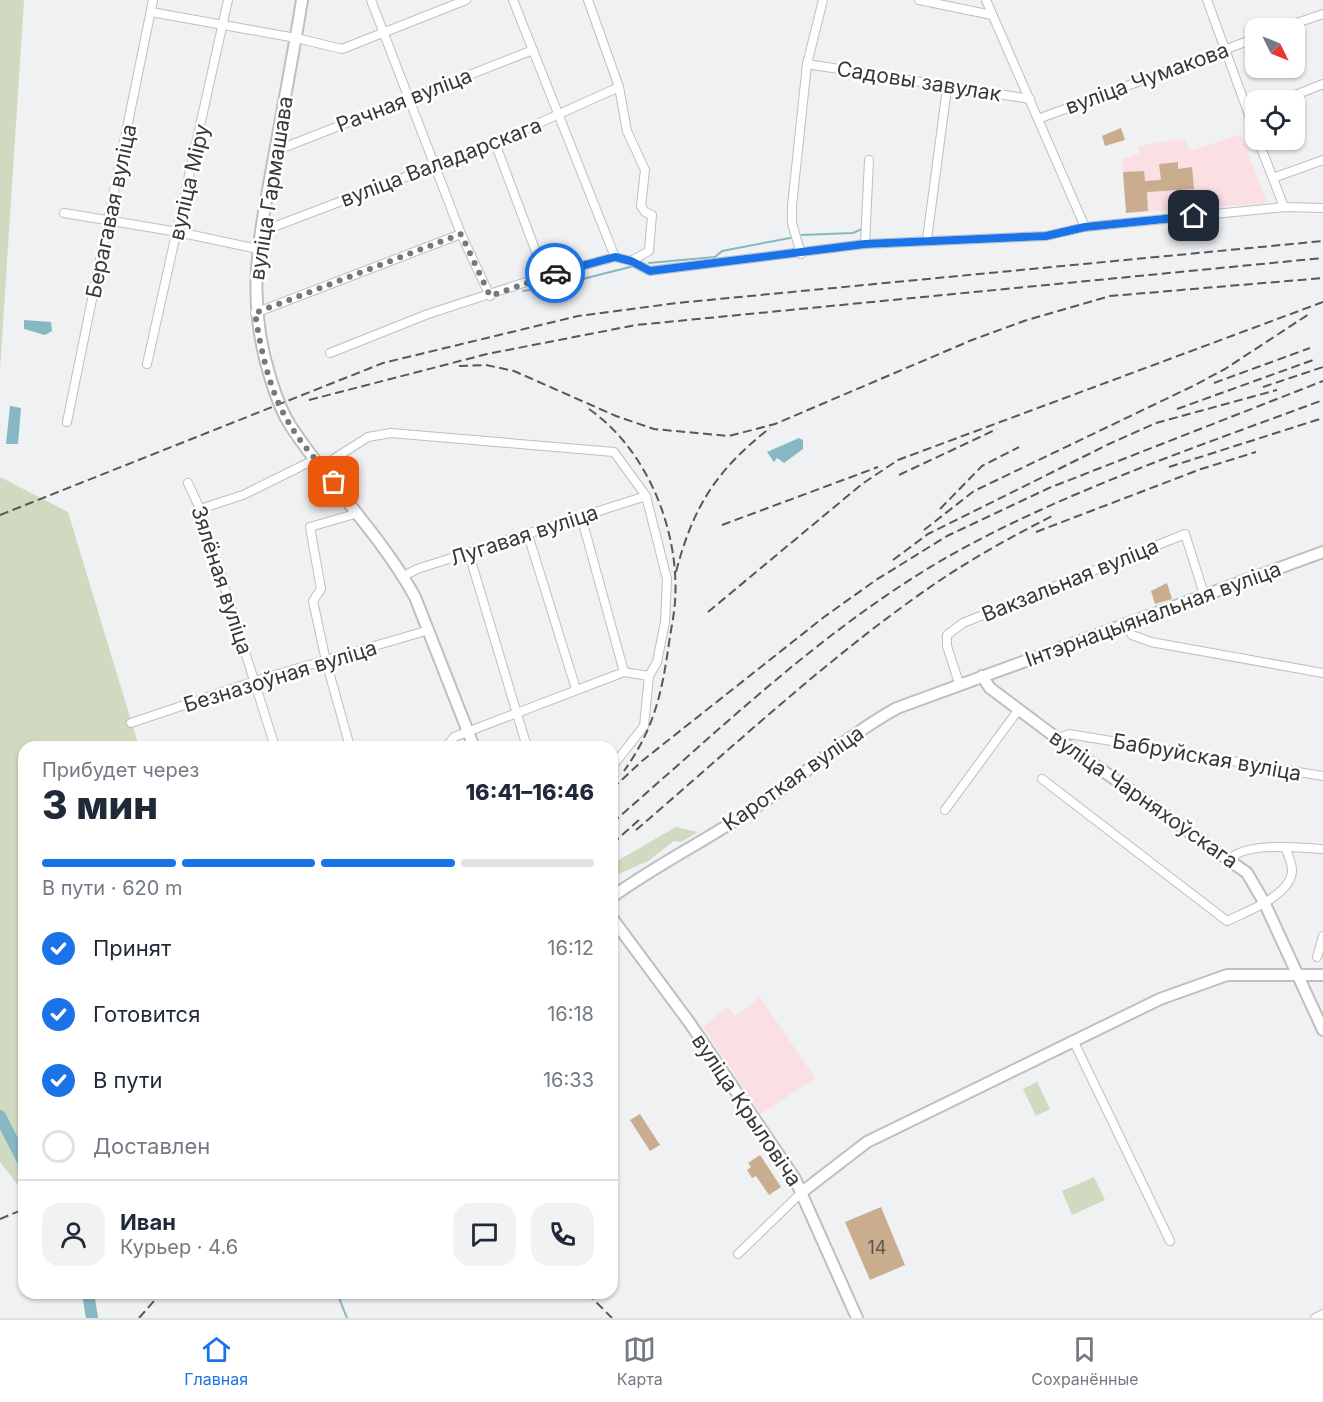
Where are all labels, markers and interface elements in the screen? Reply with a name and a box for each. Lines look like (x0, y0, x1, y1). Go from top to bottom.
north arrow (1245, 18, 1305, 78)
map controls (1245, 18, 1305, 150)
street label: вуліца Чумакова (1062, 37, 1232, 119)
street label: Садовы завулак (835, 56, 1004, 106)
street label: Рачная вуліца (333, 63, 475, 137)
button: locate (1245, 90, 1305, 150)
street label: вуліца Гармашава (244, 94, 298, 282)
street label: вуліца Валадарскага (337, 112, 545, 212)
street label: вуліца Міру (163, 121, 215, 243)
street label: Берагавая вуліца (80, 122, 142, 300)
pin (1168, 190, 1219, 241)
icon: home (1177, 199, 1210, 232)
courier (525, 243, 585, 303)
icon: car (539, 257, 572, 290)
pin (308, 456, 359, 507)
icon: bag (317, 465, 350, 498)
street label: Лугавая вуліца (447, 499, 601, 571)
street label: Зялёная вуліца (186, 502, 258, 658)
street label: Вакзальная вуліца (978, 533, 1162, 627)
street label: Інтэрнацыянальная вуліца (1022, 556, 1284, 672)
street label: Безназоўная вуліца (180, 635, 380, 717)
street label: Кароткая вуліца (718, 720, 868, 836)
street label: вуліца Чарняхоўскага (1045, 724, 1243, 874)
street label: Бабруйская вуліца (1111, 728, 1303, 786)
text: Прибудет через (42, 758, 199, 782)
text: 16:41–16:46 (465, 779, 594, 805)
text: 3 мин (42, 781, 158, 828)
text: В пути · 620 m (42, 876, 183, 900)
icon: check (42, 932, 75, 965)
text: Принят (93, 935, 171, 961)
text: 16:12 (547, 936, 594, 960)
icon: check (42, 998, 75, 1031)
text: Готовится (93, 1001, 200, 1027)
text: 16:18 (547, 1002, 594, 1026)
street label: вуліца Крыловіча (687, 1029, 807, 1191)
icon: check (42, 1064, 75, 1097)
text: В пути (93, 1067, 162, 1093)
text: 16:33 (543, 1068, 594, 1092)
text: Доставлен (93, 1133, 210, 1159)
button: person (42, 1203, 105, 1266)
button: chat (453, 1203, 516, 1266)
button: phone (531, 1203, 594, 1266)
text: Иван (120, 1209, 176, 1235)
text: Курьер · 4.6 (120, 1235, 238, 1259)
house number: 14 (868, 1237, 886, 1258)
tab: Главная (184, 1333, 248, 1389)
tab: Карта (617, 1333, 663, 1389)
tab: Сохранённые (1031, 1333, 1139, 1389)

